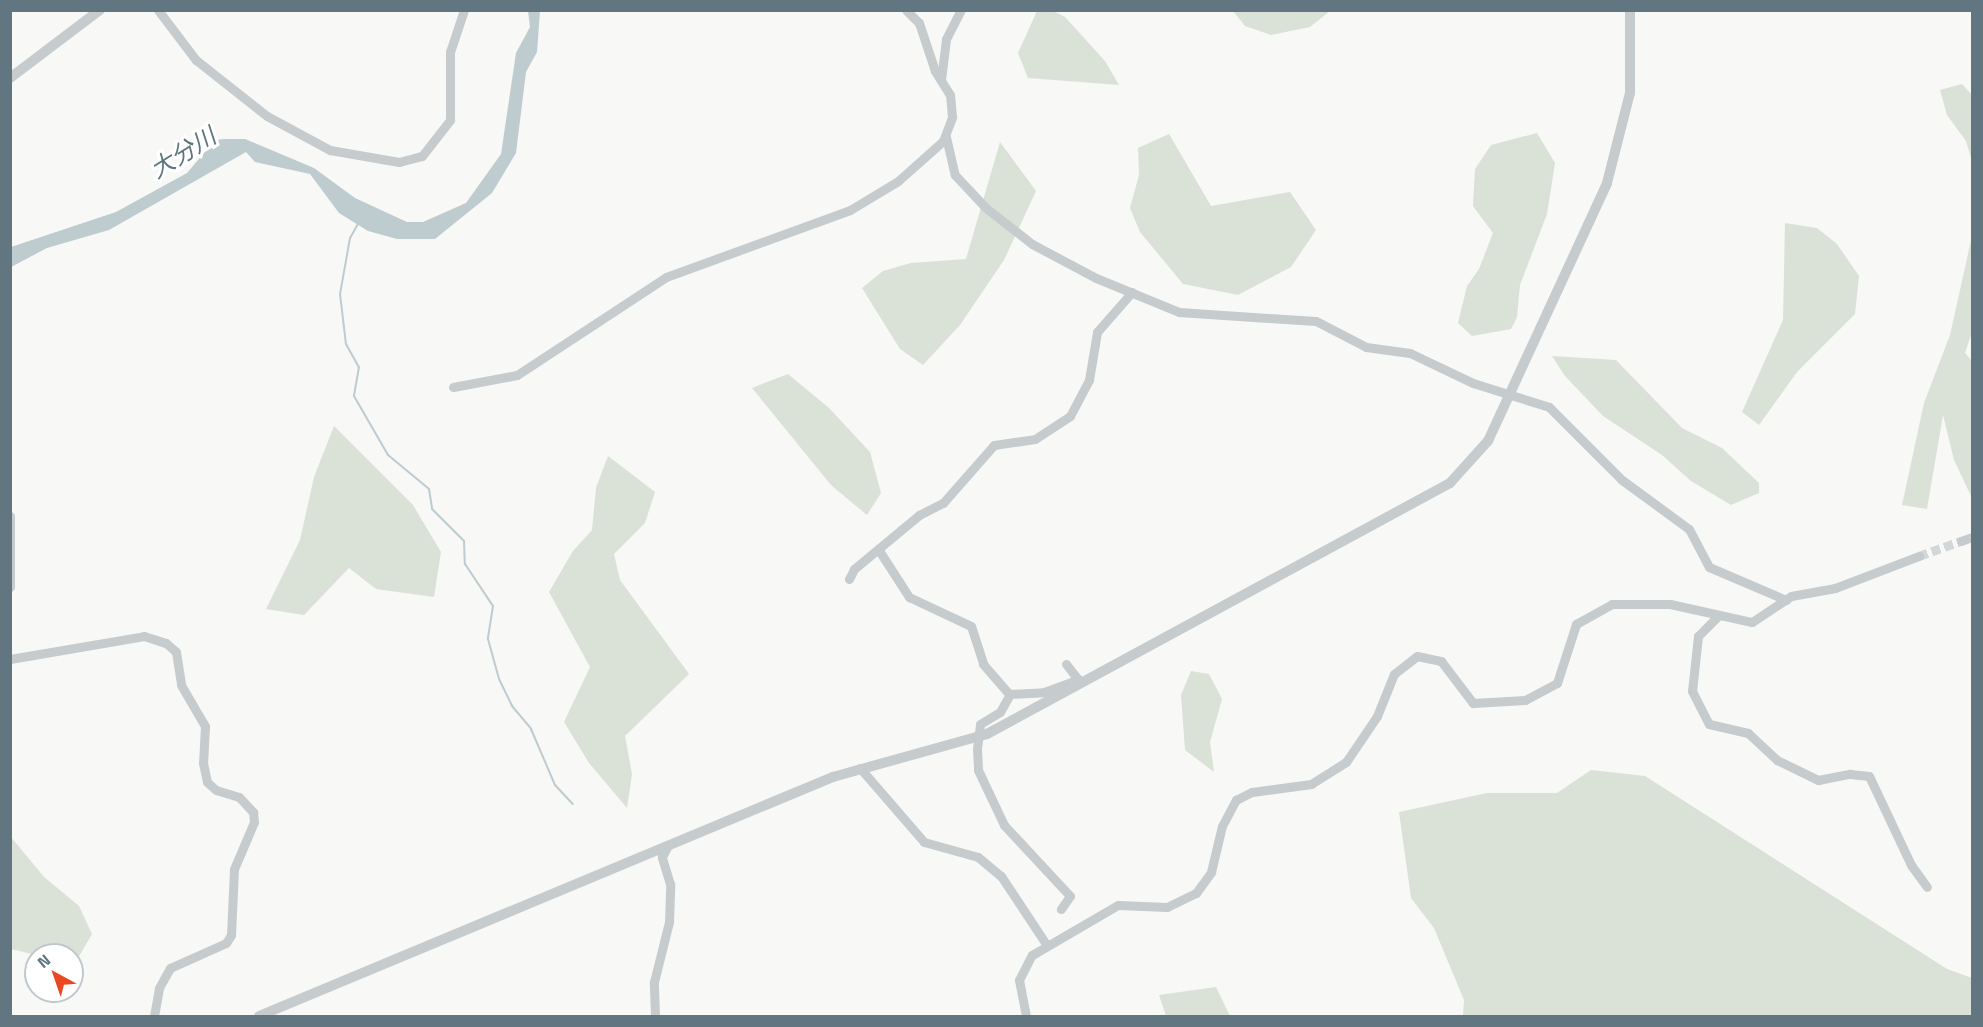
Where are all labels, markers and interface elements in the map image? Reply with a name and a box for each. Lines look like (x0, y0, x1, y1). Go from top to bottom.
water label: 大分川 (145, 122, 221, 184)
north arrow (24, 943, 84, 1003)
text: N (32, 948, 56, 974)

